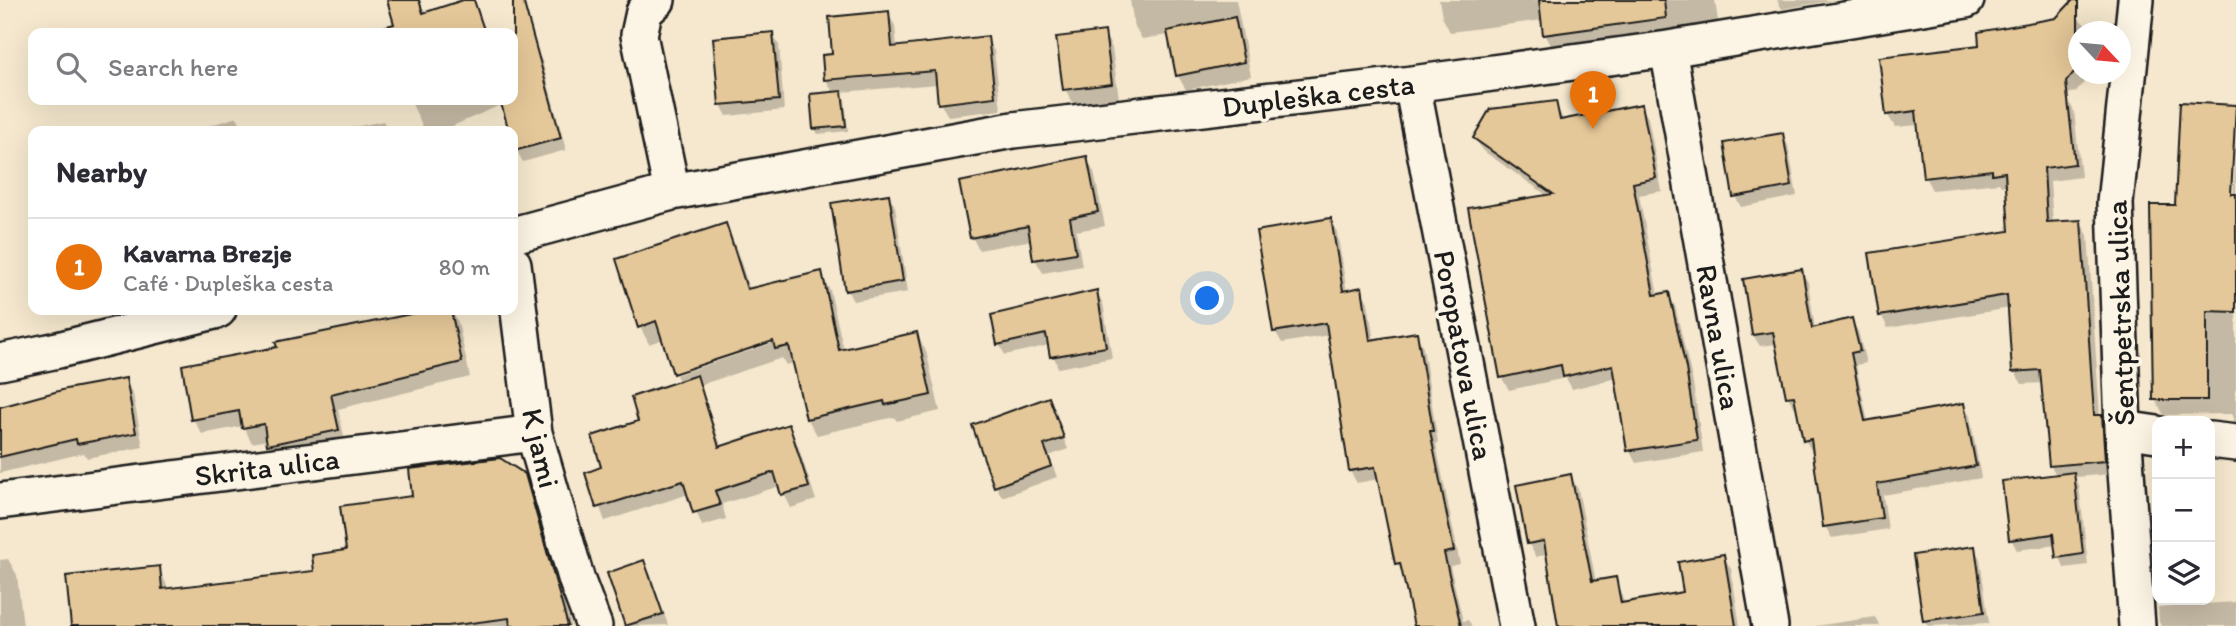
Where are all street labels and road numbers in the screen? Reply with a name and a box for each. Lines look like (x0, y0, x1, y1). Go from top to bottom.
street label: Dupleška cesta (1219, 65, 1417, 125)
street label: Šentpetrska ulica (2098, 199, 2142, 426)
street label: Poropatova ulica (1426, 247, 1503, 463)
street label: Ravna ulica (1688, 262, 1750, 413)
street label: K jami (514, 404, 568, 492)
street label: Skrita ulica (193, 440, 342, 494)

